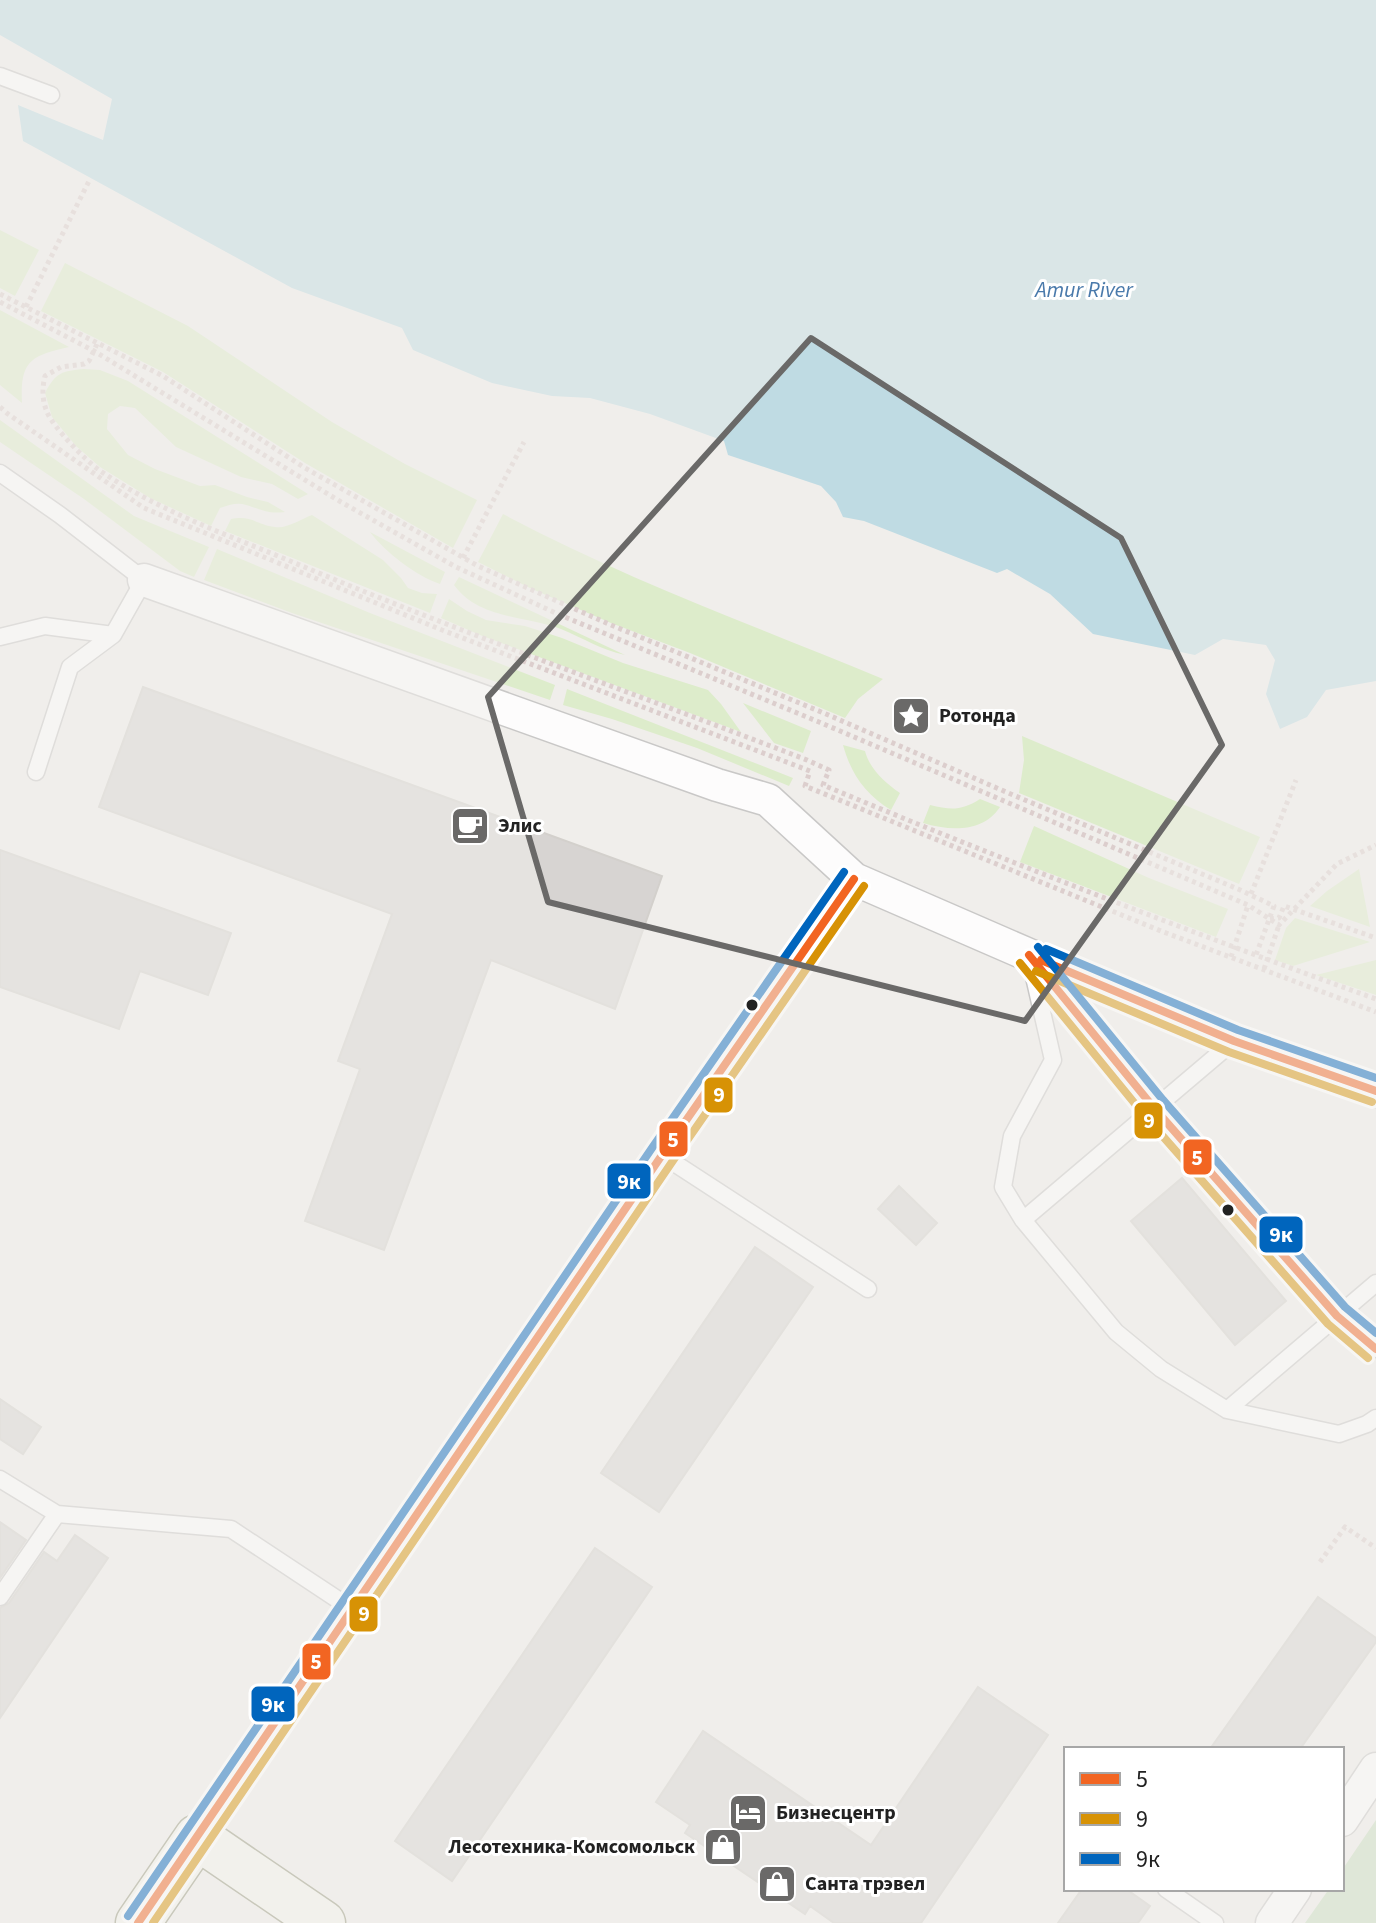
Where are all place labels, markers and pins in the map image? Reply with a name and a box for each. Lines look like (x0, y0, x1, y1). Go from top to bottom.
place icon: Ротонда (890, 695, 932, 737)
place label: Ротонда (939, 702, 1016, 730)
cafe icon: Элис (449, 805, 491, 847)
place label: Элис (498, 812, 542, 840)
unlabelled marker (744, 997, 760, 1013)
unlabelled marker (1220, 1202, 1236, 1218)
hotel icon: Бизнесцентр (727, 1792, 769, 1834)
place label: Бизнесцентр (776, 1799, 896, 1827)
shop icon: Лесотехника-Комсомольск (702, 1826, 744, 1868)
place label: Лесотехника-Комсомольск (448, 1833, 695, 1861)
shop icon: Санта трэвел (756, 1863, 798, 1905)
place label: Санта трэвел (805, 1870, 925, 1898)

